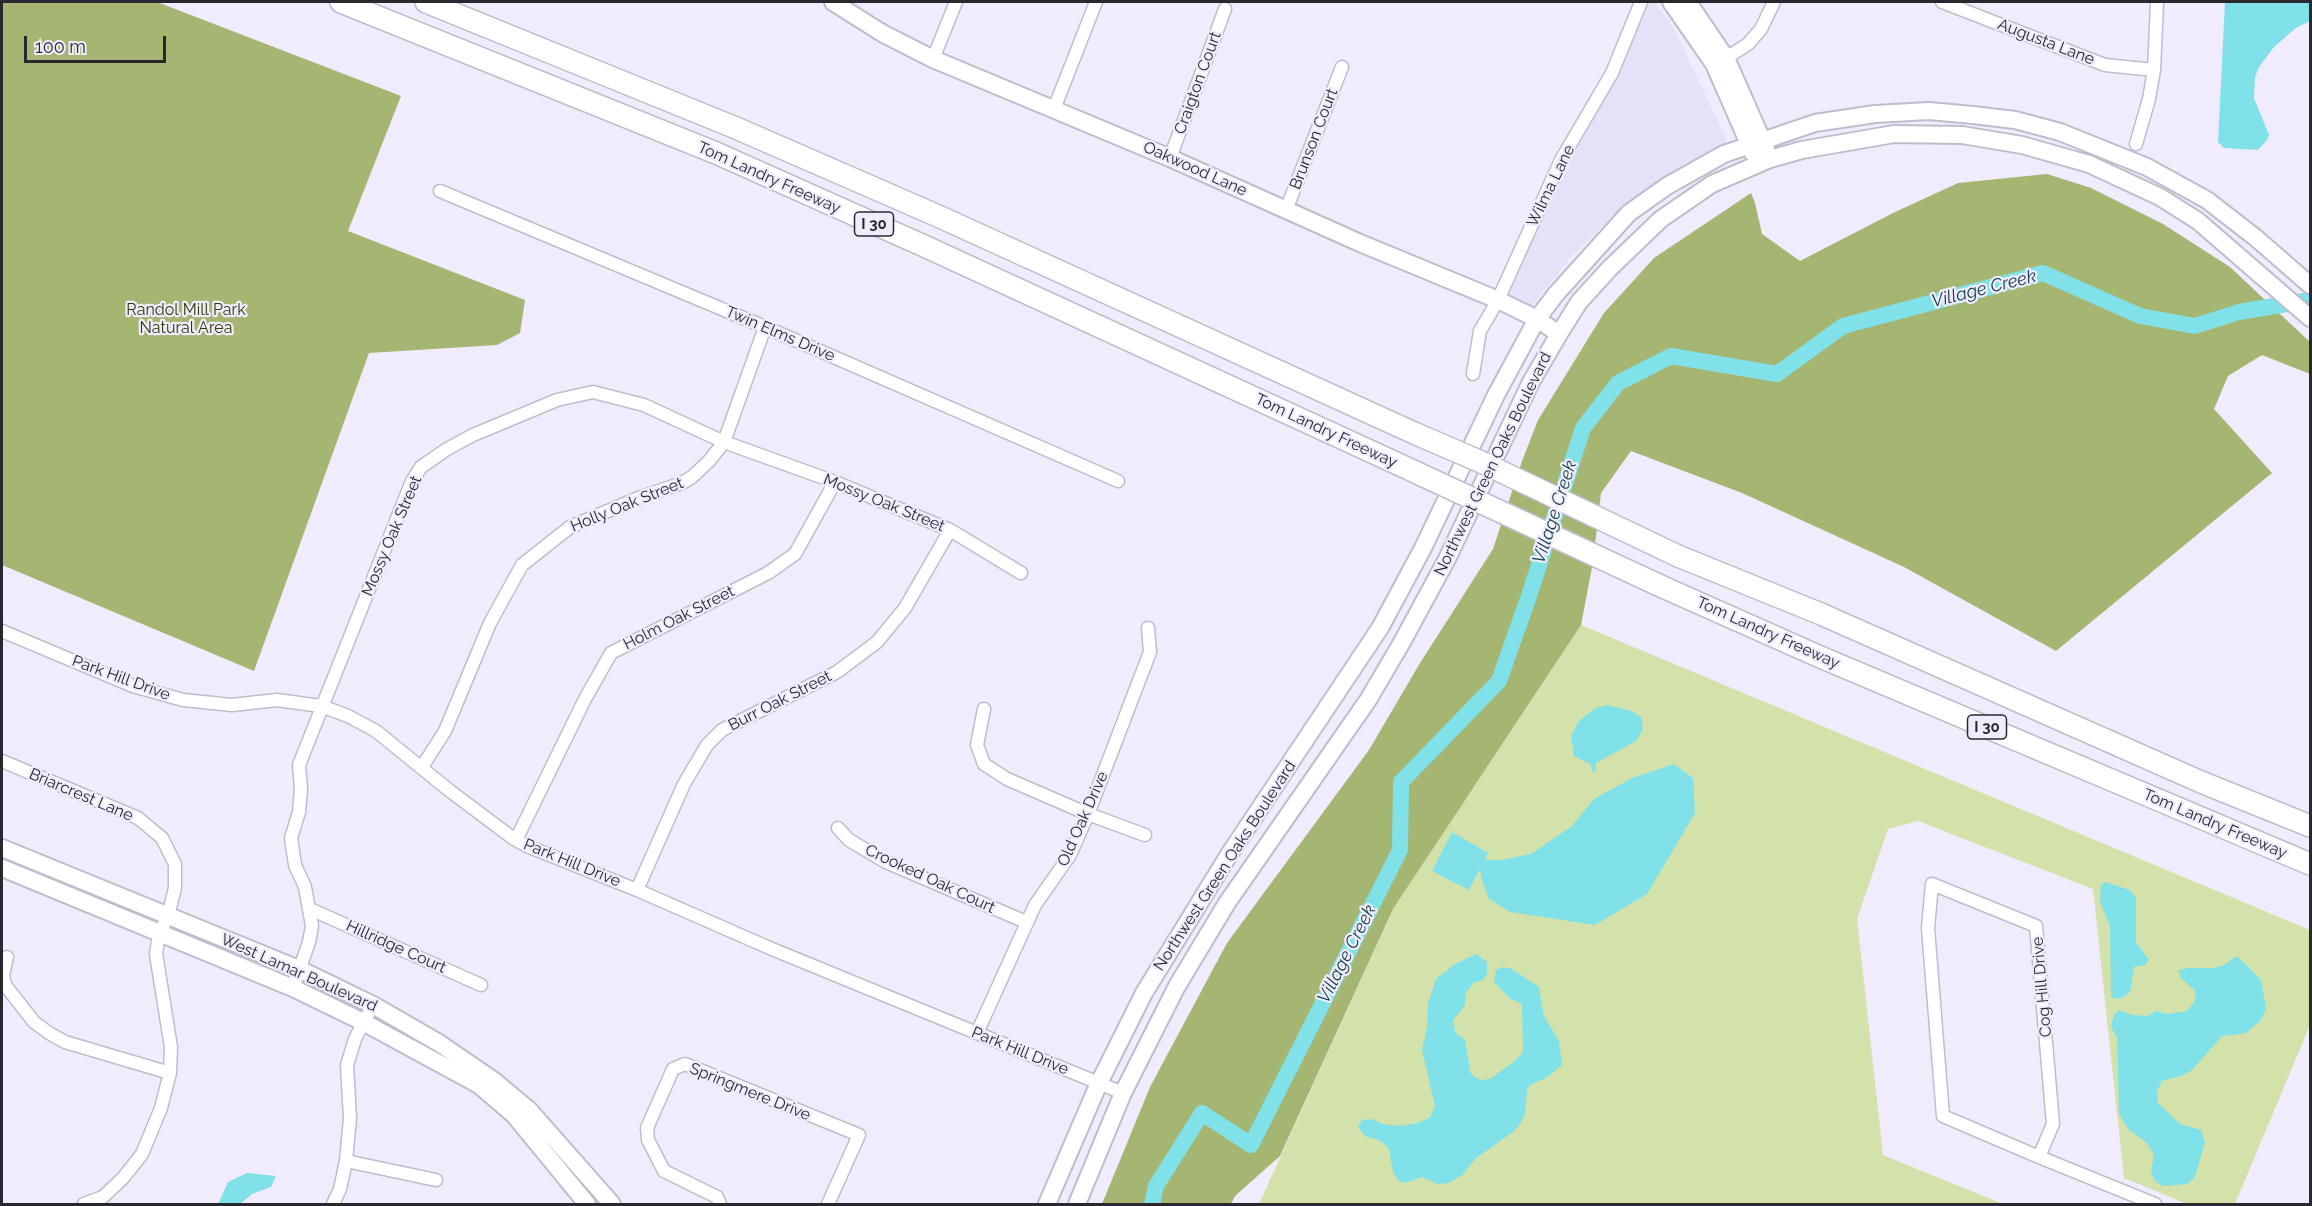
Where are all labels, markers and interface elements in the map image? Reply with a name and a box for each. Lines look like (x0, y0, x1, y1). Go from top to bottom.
street label: Augusta Lane (1995, 15, 2097, 69)
scale bar (27, 24, 170, 62)
street label: Craigton Court (1171, 29, 1225, 137)
text: 100 m (35, 36, 86, 57)
street label: Brunson Court (1286, 86, 1342, 192)
street label: Tom Landry Freeway (694, 138, 844, 218)
street label: Oakwood Lane (1140, 138, 1250, 200)
street label: Wilma Lane (1523, 142, 1579, 230)
road number: I 30 (854, 212, 894, 236)
water label: Village Creek (1929, 266, 2039, 312)
park label: Randol Mill Park Natural Area (126, 300, 246, 338)
street label: Twin Elms Drive (722, 302, 838, 366)
street label: Northwest Green Oaks Boulevard (1430, 349, 1556, 579)
street label: Tom Landry Freeway (1252, 390, 1400, 472)
water label: Village Creek (1528, 458, 1582, 566)
street label: Mossy Oak Street (821, 470, 947, 536)
street label: Mossy Oak Street (358, 473, 426, 599)
street label: Holly Oak Street (568, 474, 686, 536)
street label: Holm Oak Street (620, 582, 738, 654)
street label: Tom Landry Freeway (1693, 593, 1843, 673)
street label: Park Hill Drive (69, 651, 173, 705)
street label: Burr Oak Street (725, 667, 835, 735)
road number: I 30 (1968, 715, 2006, 739)
street label: Northwest Green Oaks Boulevard (1150, 757, 1300, 975)
street label: Briarcrest Lane (26, 764, 136, 826)
street label: Old Oak Drive (1054, 769, 1112, 869)
street label: Tom Landry Freeway (2140, 785, 2290, 863)
street label: Park Hill Drive (521, 835, 623, 891)
street label: Crooked Oak Court (862, 840, 998, 918)
water label: Village Creek (1313, 901, 1381, 1007)
street label: Hillridge Court (343, 916, 449, 978)
street label: West Lamar Boulevard (218, 930, 380, 1016)
street label: Cog Hill Drive (2028, 936, 2056, 1038)
street label: Park Hill Drive (969, 1023, 1071, 1079)
street label: Springmere Drive (687, 1059, 813, 1125)

